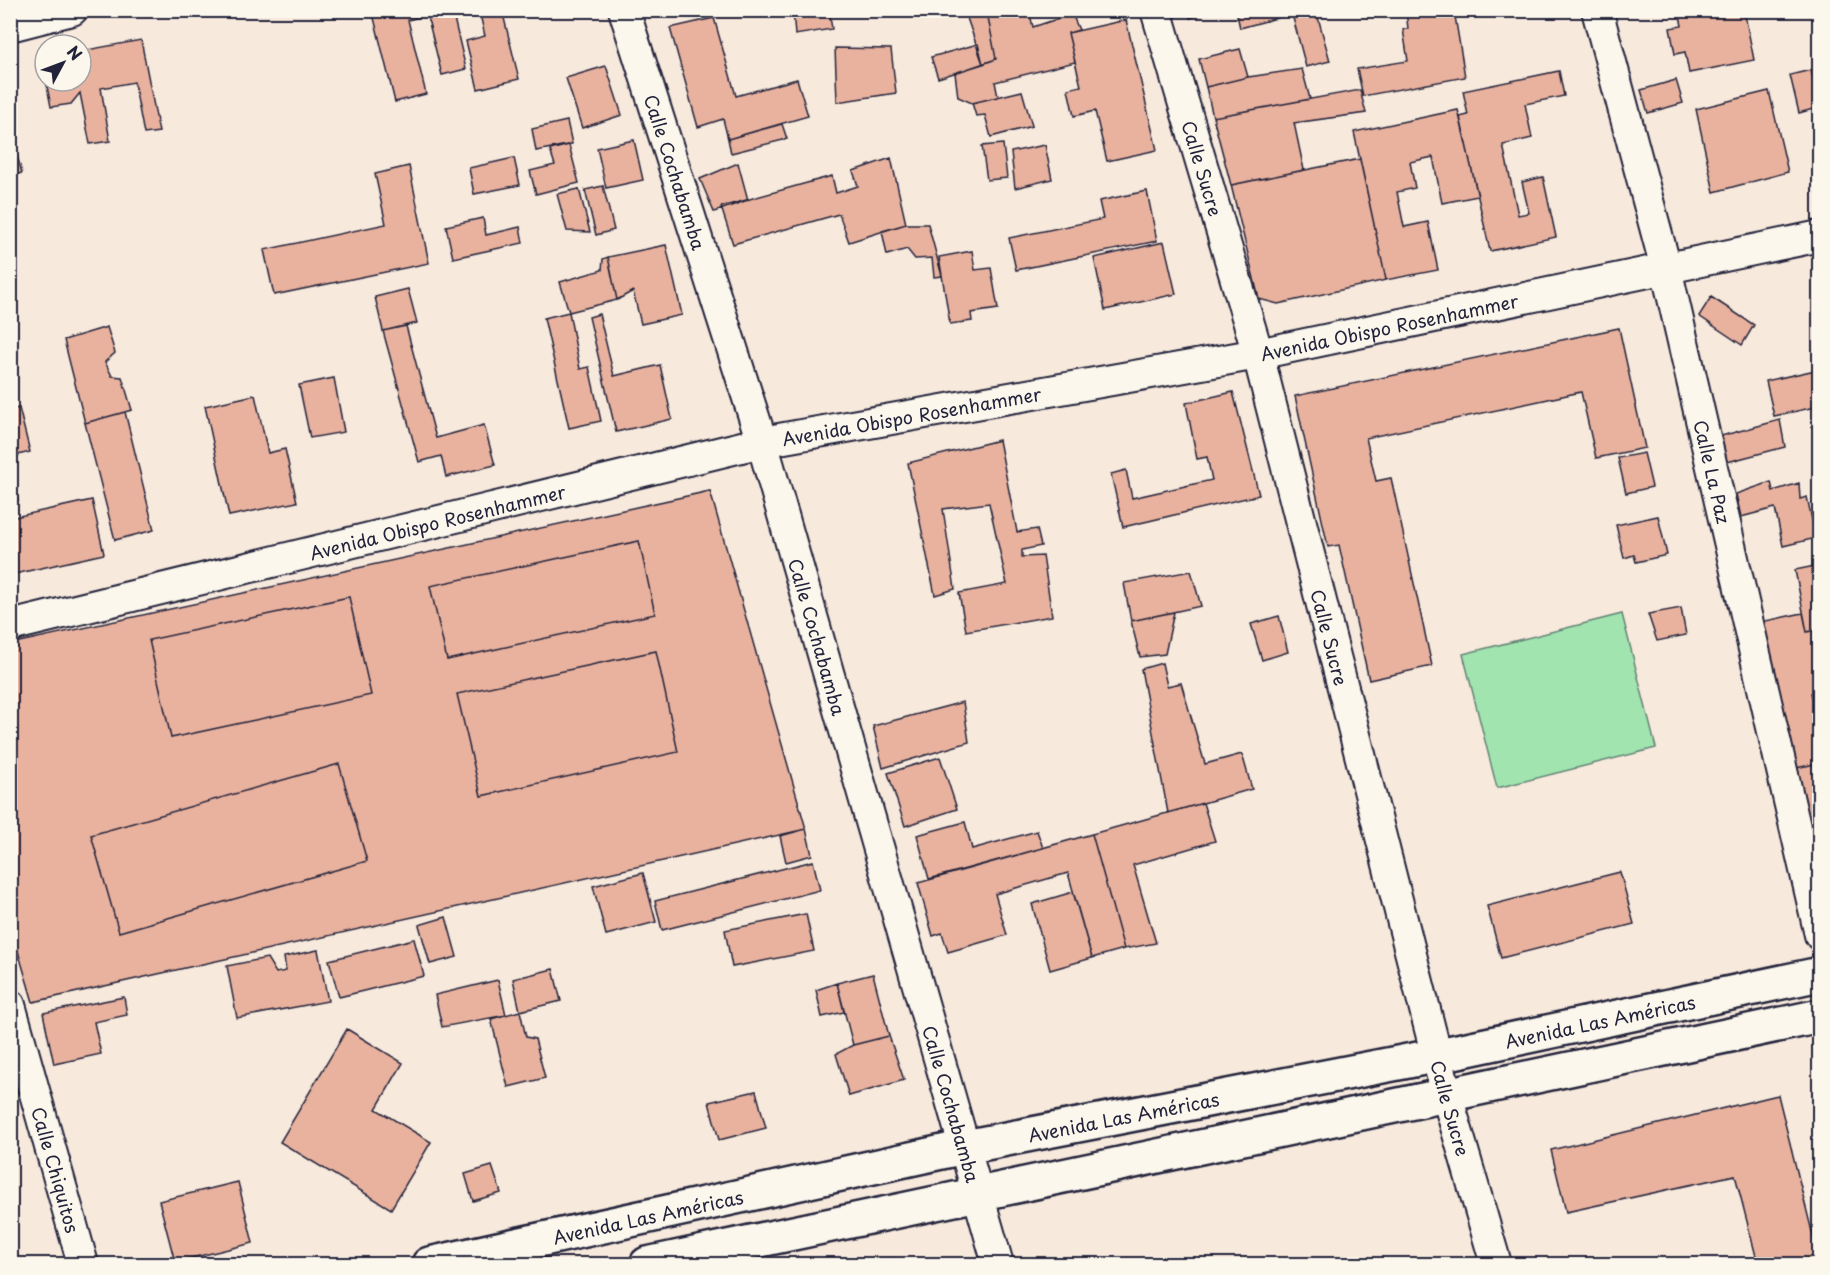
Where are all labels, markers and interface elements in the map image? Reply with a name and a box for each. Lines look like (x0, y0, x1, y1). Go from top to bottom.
north arrow (33, 33, 93, 93)
text: N (62, 40, 88, 65)
street label: Calle Cochabamba (638, 91, 713, 254)
street label: Calle Sucre (1176, 117, 1230, 219)
street label: Avenida Obispo Rosenhammer (1258, 286, 1521, 367)
street label: Avenida Obispo Rosenhammer (780, 379, 1044, 452)
street label: Calle La Paz (1688, 417, 1738, 527)
street label: Avenida Obispo Rosenhammer (307, 477, 569, 566)
street label: Calle Cochabamba (783, 555, 853, 719)
street label: Calle Sucre (1305, 586, 1355, 688)
street label: Avenida Las Américas (1502, 987, 1698, 1054)
street label: Calle Cochabamba (917, 1022, 988, 1186)
street label: Calle Sucre (1425, 1057, 1477, 1159)
street label: Avenida Las Américas (1026, 1085, 1221, 1148)
street label: Calle Chiquitos (26, 1104, 87, 1236)
street label: Avenida Las Américas (550, 1182, 745, 1250)

